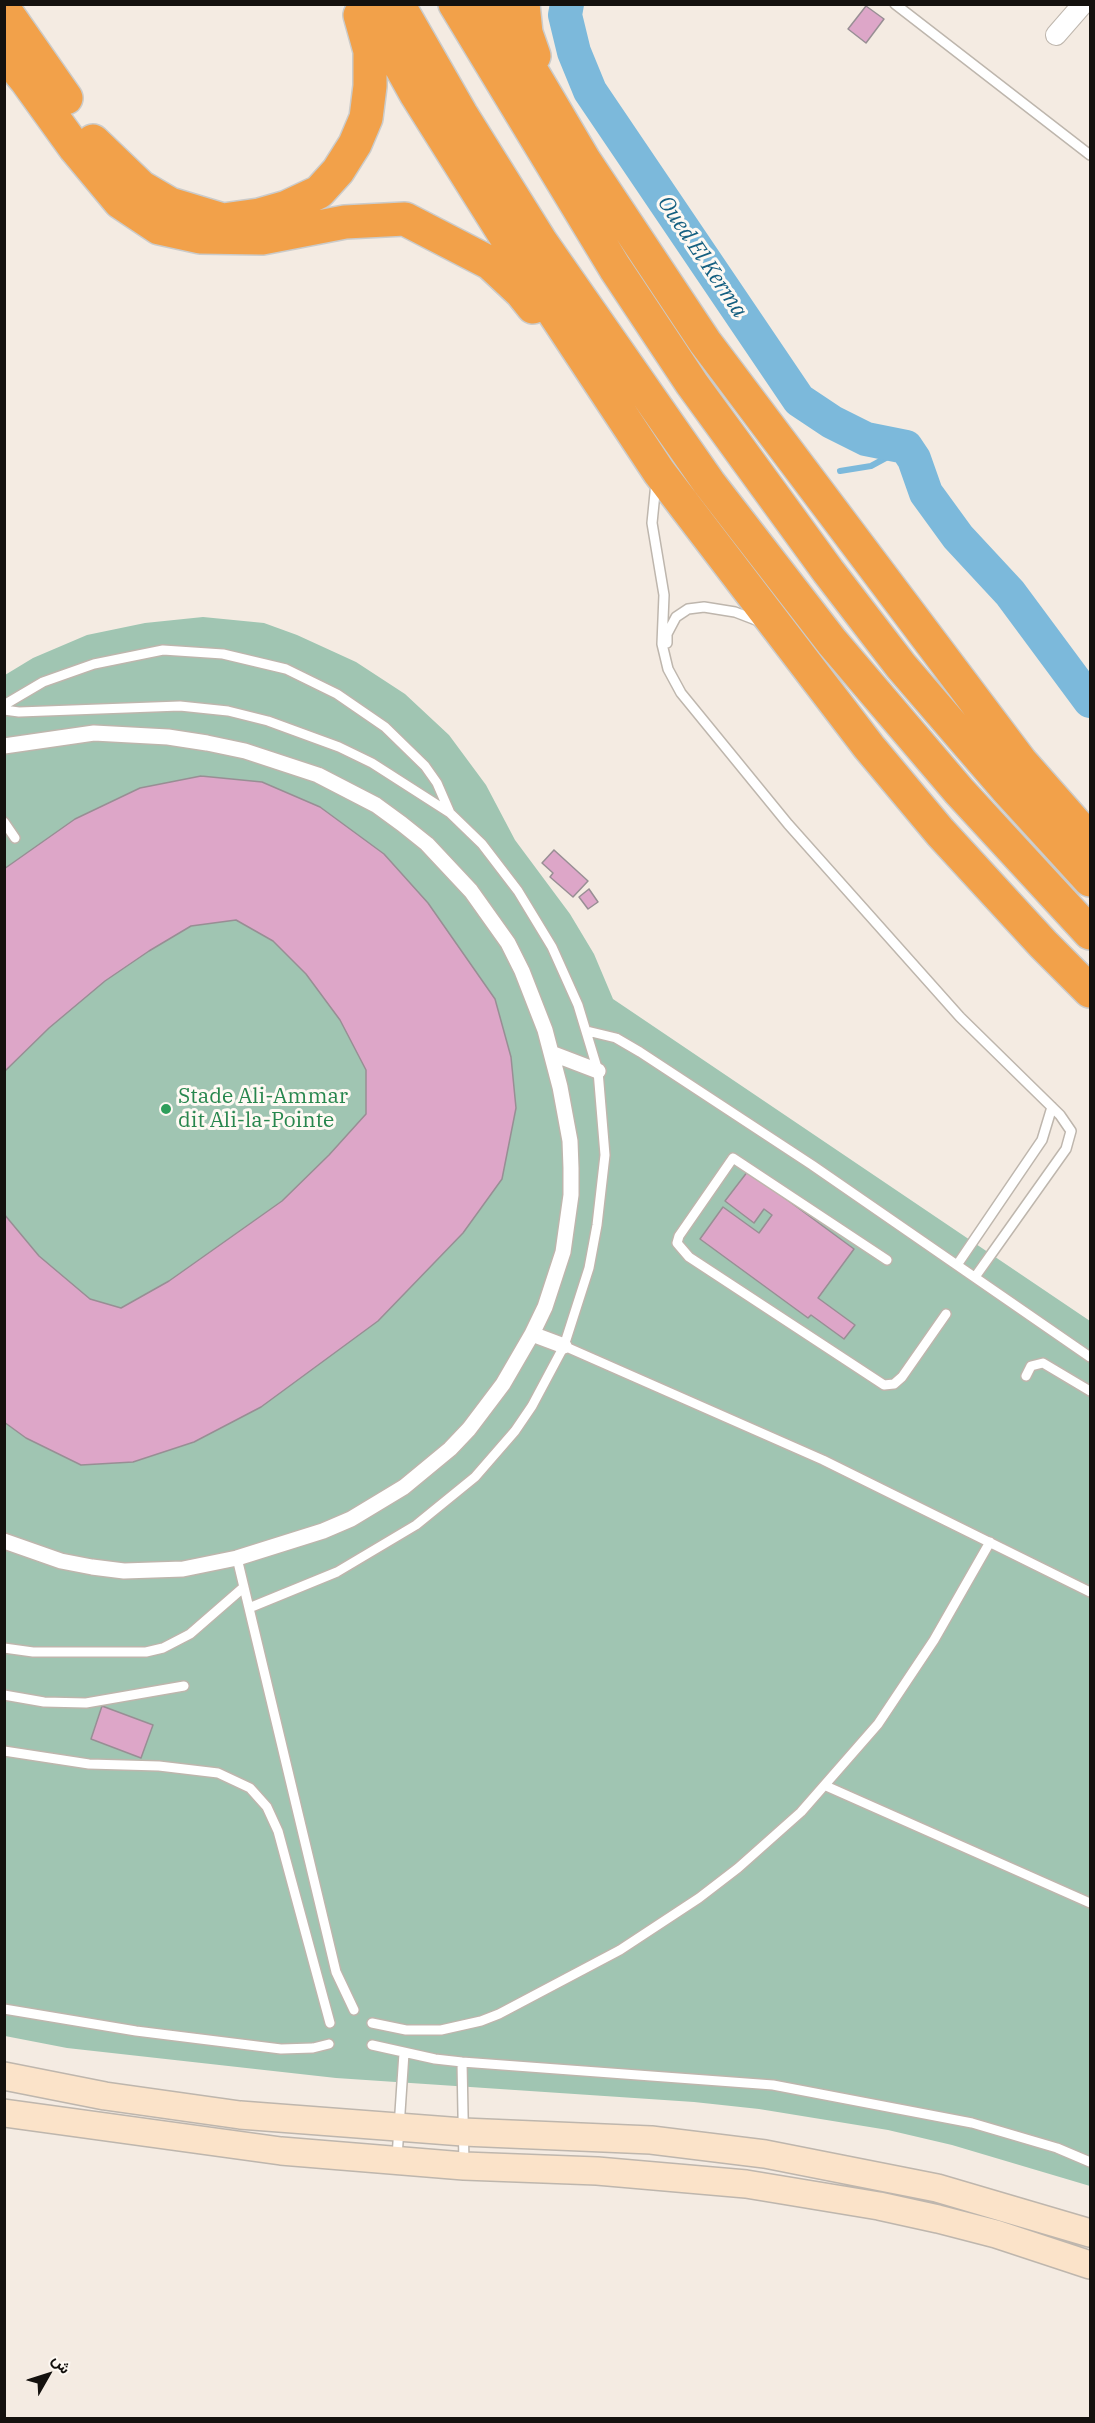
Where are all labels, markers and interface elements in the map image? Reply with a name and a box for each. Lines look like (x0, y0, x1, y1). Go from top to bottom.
water label: Oued El Kerma (652, 191, 752, 323)
place label: Stade Ali-Ammar dit Ali-la-Pointe (178, 1084, 348, 1134)
marker: Stade Ali-Ammar dit Ali-la-Pointe (159, 1102, 173, 1116)
north arrow (18, 2345, 78, 2405)
text: ش (48, 2350, 76, 2377)

